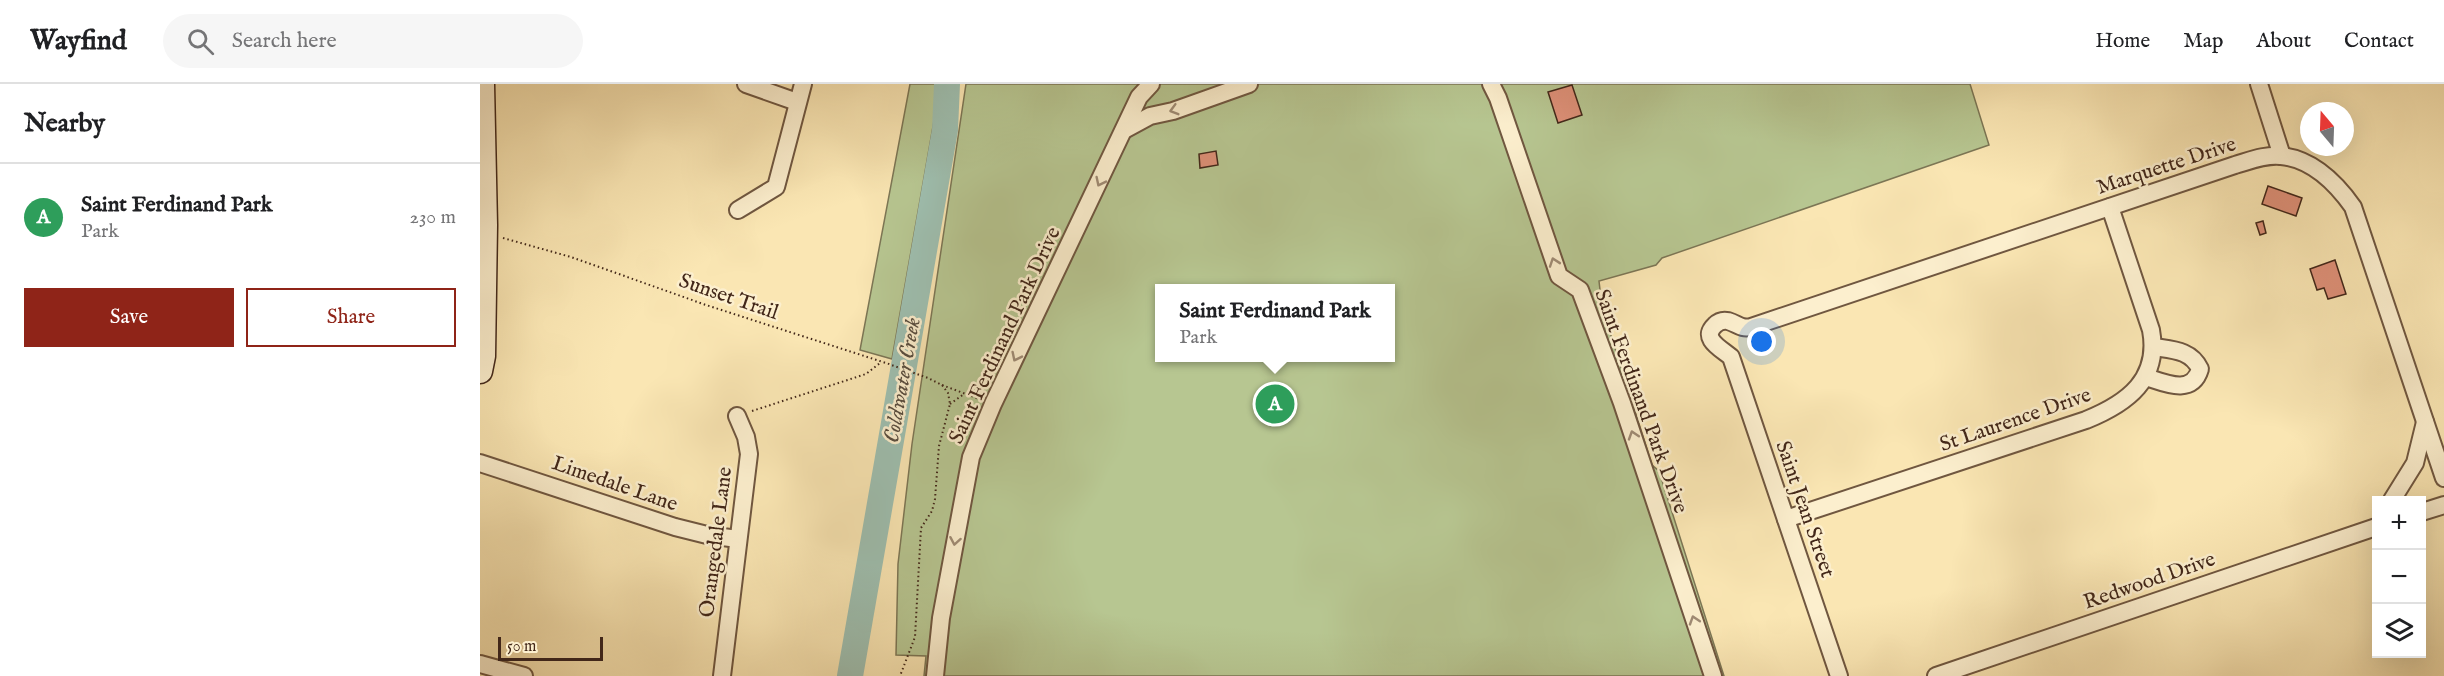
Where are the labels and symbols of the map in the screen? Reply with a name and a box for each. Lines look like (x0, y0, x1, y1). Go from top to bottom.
north arrow (2300, 102, 2354, 156)
one-way arrow (1169, 103, 1180, 115)
street label: Marquette Drive (2093, 131, 2240, 202)
one-way arrow (1096, 175, 1108, 186)
street label: Saint Ferdinand Park Drive (943, 222, 1068, 448)
one-way arrow (1549, 257, 1562, 267)
street label: Sunset Trail (675, 268, 782, 327)
street label: Saint Ferdinand Park Drive (1587, 286, 1694, 518)
water label: Coldwater Creek (878, 315, 928, 445)
your location (1747, 327, 1776, 356)
one-way arrow (1011, 351, 1023, 362)
pin: A (1256, 382, 1294, 426)
street label: St Laurence Drive (1936, 382, 2095, 459)
one-way arrow (1627, 430, 1640, 441)
street label: Saint Jean Street (1769, 437, 1841, 582)
street label: Limedale Lane (548, 450, 681, 519)
street label: Orangedale Lane (694, 465, 739, 619)
one-way arrow (949, 536, 962, 546)
street label: Redwood Drive (2080, 546, 2219, 617)
one-way arrow (1689, 616, 1702, 626)
scale bar (498, 634, 603, 662)

